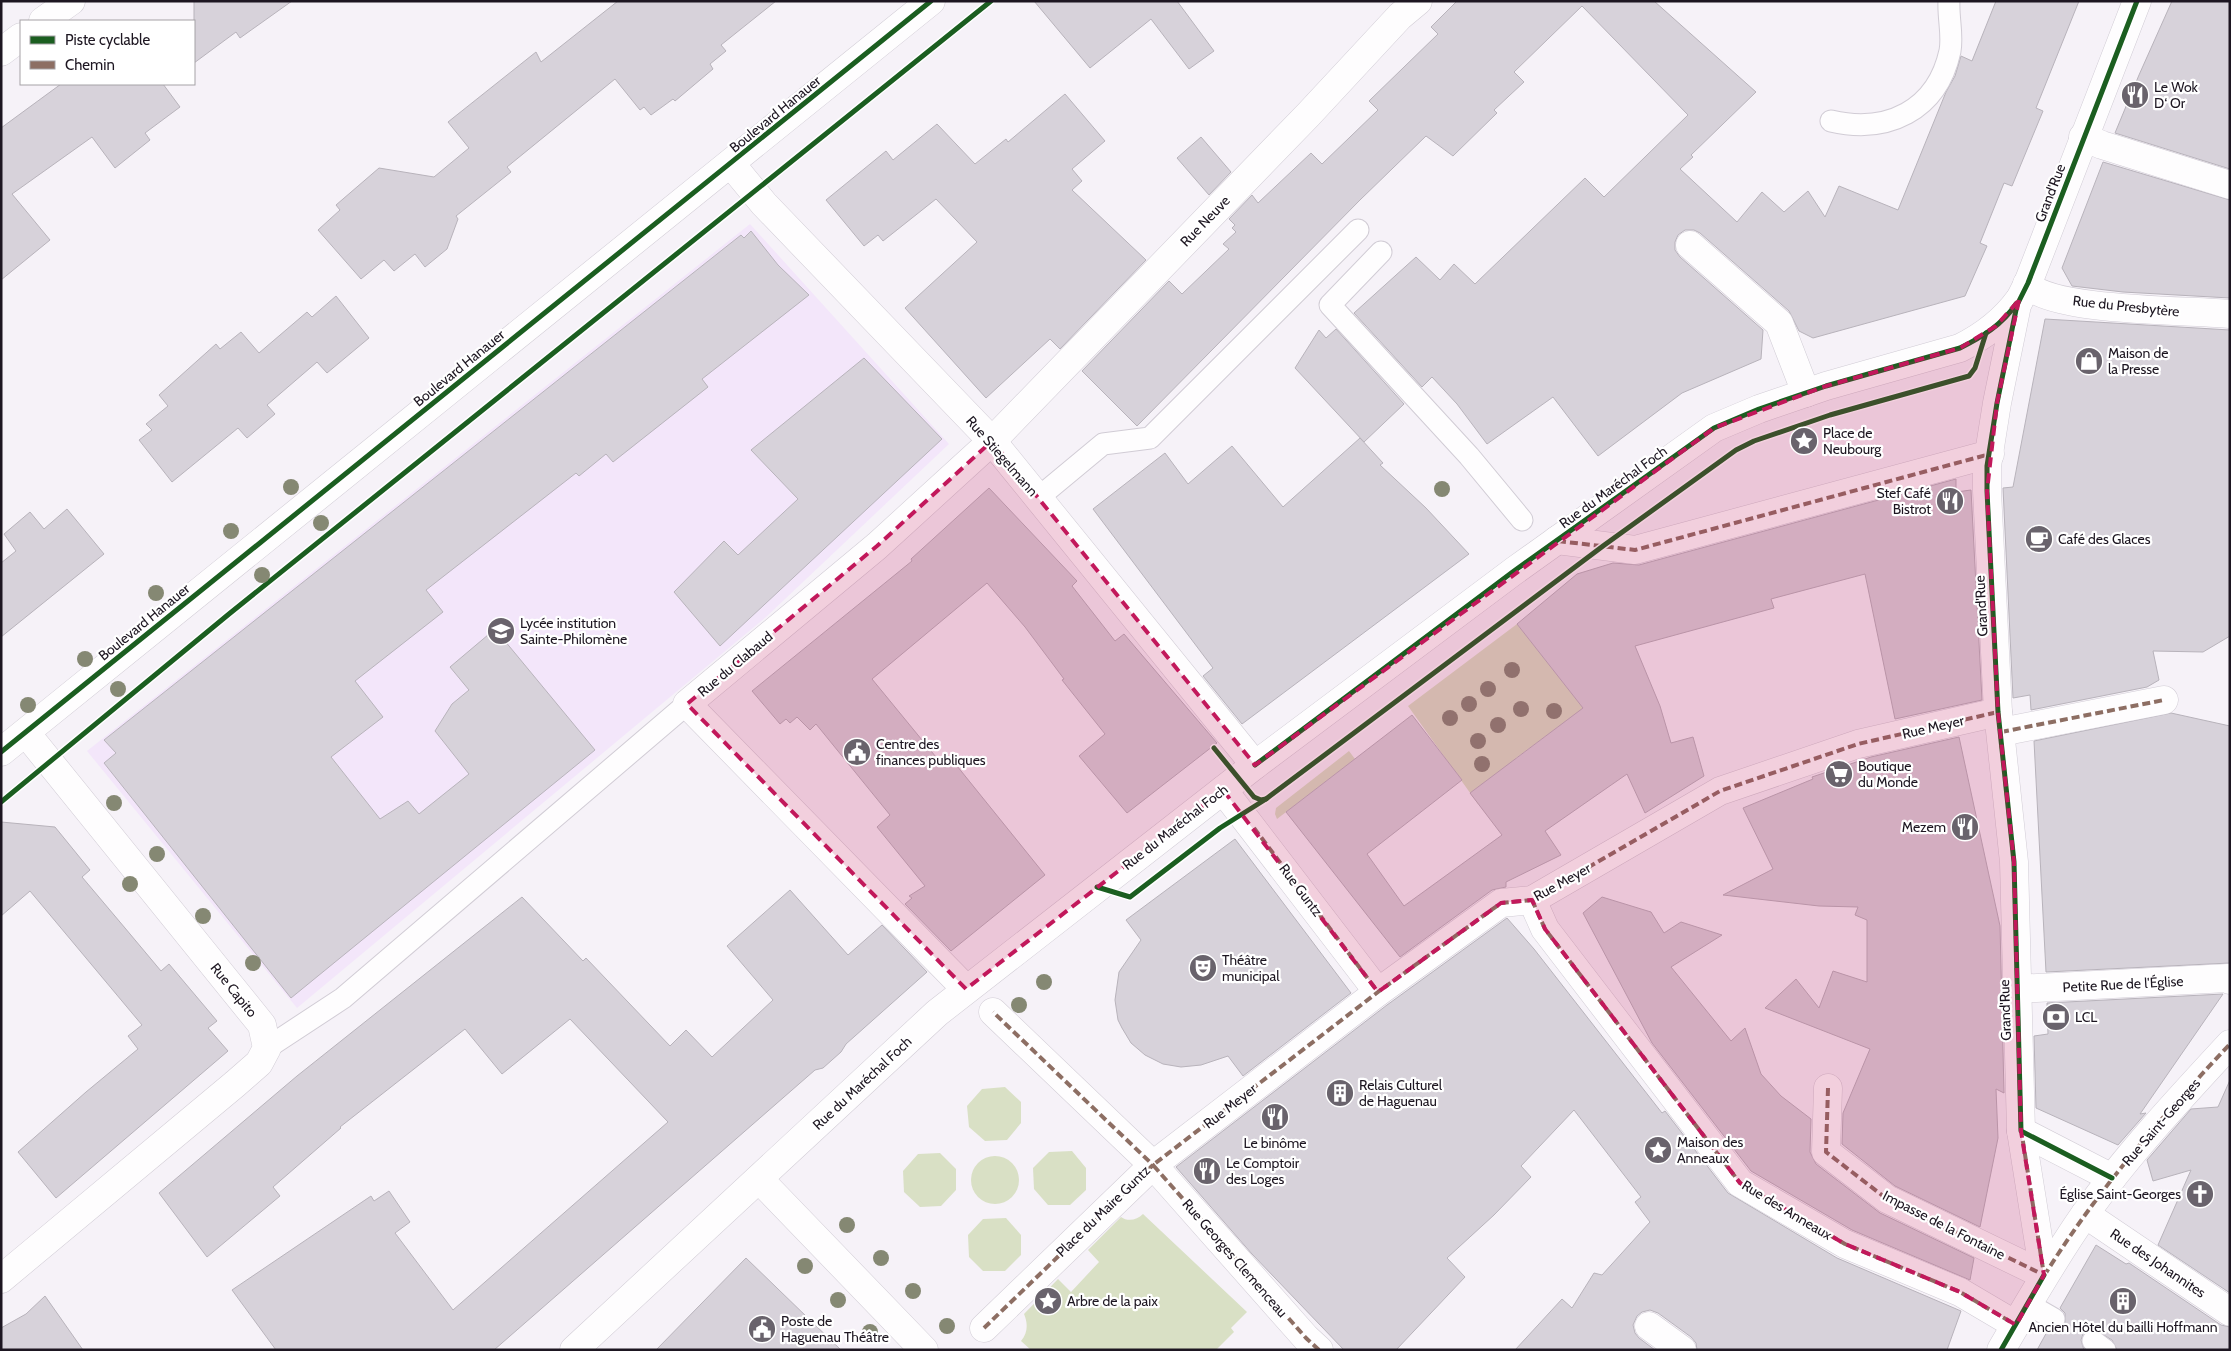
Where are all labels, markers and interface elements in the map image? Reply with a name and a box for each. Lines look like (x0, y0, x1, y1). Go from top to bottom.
legend (20, 20, 195, 85)
text: Piste cyclable (65, 31, 151, 49)
text: Chemin (65, 56, 115, 74)
street label: Boulevard Hanauer (726, 71, 825, 156)
place label: Le Wok D‘ Or (2154, 78, 2199, 112)
restaurant icon: Le Wok D‘ Or (2120, 80, 2150, 110)
street label: Grand'Rue (2031, 161, 2069, 225)
street label: Rue Neuve (1176, 192, 1234, 250)
street label: Rue du Presbytère (2072, 291, 2180, 321)
street label: Boulevard Hanauer (410, 325, 509, 410)
place label: Maison de la Presse (2108, 344, 2168, 378)
shop icon: Maison de la Presse (2074, 346, 2104, 376)
street label: Rue Stiegelmann (962, 412, 1042, 500)
place label: Place de Neubourg (1823, 424, 1882, 458)
place icon: Place de Neubourg (1789, 426, 1819, 456)
street label: Rue du Maréchal Foch (1555, 442, 1671, 532)
place label: Stef Café Bistrot (1876, 484, 1931, 518)
restaurant icon: Stef Café Bistrot (1935, 486, 1965, 516)
cafe icon: Café des Glaces (2024, 524, 2054, 554)
place label: Café des Glaces (2058, 530, 2151, 548)
street label: Grand'Rue (1970, 575, 1992, 637)
street label: Boulevard Hanauer (95, 579, 194, 664)
place label: Lycée institution Sainte-Philomène (520, 614, 627, 648)
school or university icon: Lycée institution Sainte-Philomène (486, 616, 516, 646)
street label: Rue du Clabaud (694, 627, 776, 701)
street label: Rue Meyer (1900, 711, 1966, 743)
place label: Centre des finances publiques (876, 735, 986, 769)
public building icon: Centre des finances publiques (842, 737, 872, 767)
place label: Boutique du Monde (1858, 757, 1918, 791)
supermarket icon: Boutique du Monde (1824, 759, 1854, 789)
street label: Rue du Maréchal Foch (1119, 780, 1231, 874)
restaurant icon: Mezem (1950, 812, 1980, 842)
place label: Mezem (1902, 818, 1946, 836)
street label: Rue Meyer (1530, 859, 1594, 905)
street label: Rue Guntz (1275, 860, 1327, 920)
place label: Théâtre municipal (1222, 951, 1280, 985)
theatre icon: Théâtre municipal (1188, 953, 1218, 983)
street label: Rue Capito (207, 959, 261, 1021)
street label: Petite Rue de l'Église (2062, 972, 2184, 996)
street label: Grand'Rue (1995, 979, 2015, 1041)
bank icon: LCL (2041, 1002, 2071, 1032)
place label: LCL (2075, 1008, 2097, 1026)
street label: Rue du Maréchal Foch (809, 1032, 915, 1134)
street label: Rue Saint-Georges (2118, 1074, 2204, 1170)
place label: Relais Culturel de Haguenau (1359, 1076, 1443, 1110)
building icon: Relais Culturel de Haguenau (1325, 1078, 1355, 1108)
street label: Rue Meyer (1200, 1079, 1261, 1132)
restaurant icon: Le binôme (1260, 1102, 1290, 1132)
place label: Maison des Anneaux (1677, 1133, 1743, 1167)
place label: Le binôme (1244, 1134, 1306, 1152)
place icon: Maison des Anneaux (1643, 1135, 1673, 1165)
place label: Le Comptoir des Loges (1226, 1154, 1300, 1188)
restaurant icon: Le Comptoir des Loges (1192, 1156, 1222, 1186)
street label: Place du Maire Guntz (1052, 1161, 1154, 1261)
street label: Rue des Anneaux (1739, 1176, 1836, 1244)
church icon: Église Saint-Georges (2185, 1179, 2215, 1209)
place label: Église Saint-Georges (2059, 1185, 2181, 1203)
street label: Impasse de la Fontaine (1880, 1186, 2008, 1264)
street label: Rue Georges Clemenceau (1179, 1195, 1291, 1321)
street label: Rue des Johannites (2107, 1224, 2209, 1302)
place icon: Arbre de la paix (1033, 1286, 1063, 1316)
building icon: Ancien Hôtel du bailli Hoffmann (2108, 1286, 2138, 1316)
place label: Arbre de la paix (1067, 1292, 1158, 1310)
place label: Poste de Haguenau Théâtre (781, 1312, 889, 1346)
public building icon: Poste de Haguenau Théâtre (747, 1314, 777, 1344)
place label: Ancien Hôtel du bailli Hoffmann (2028, 1318, 2218, 1336)

